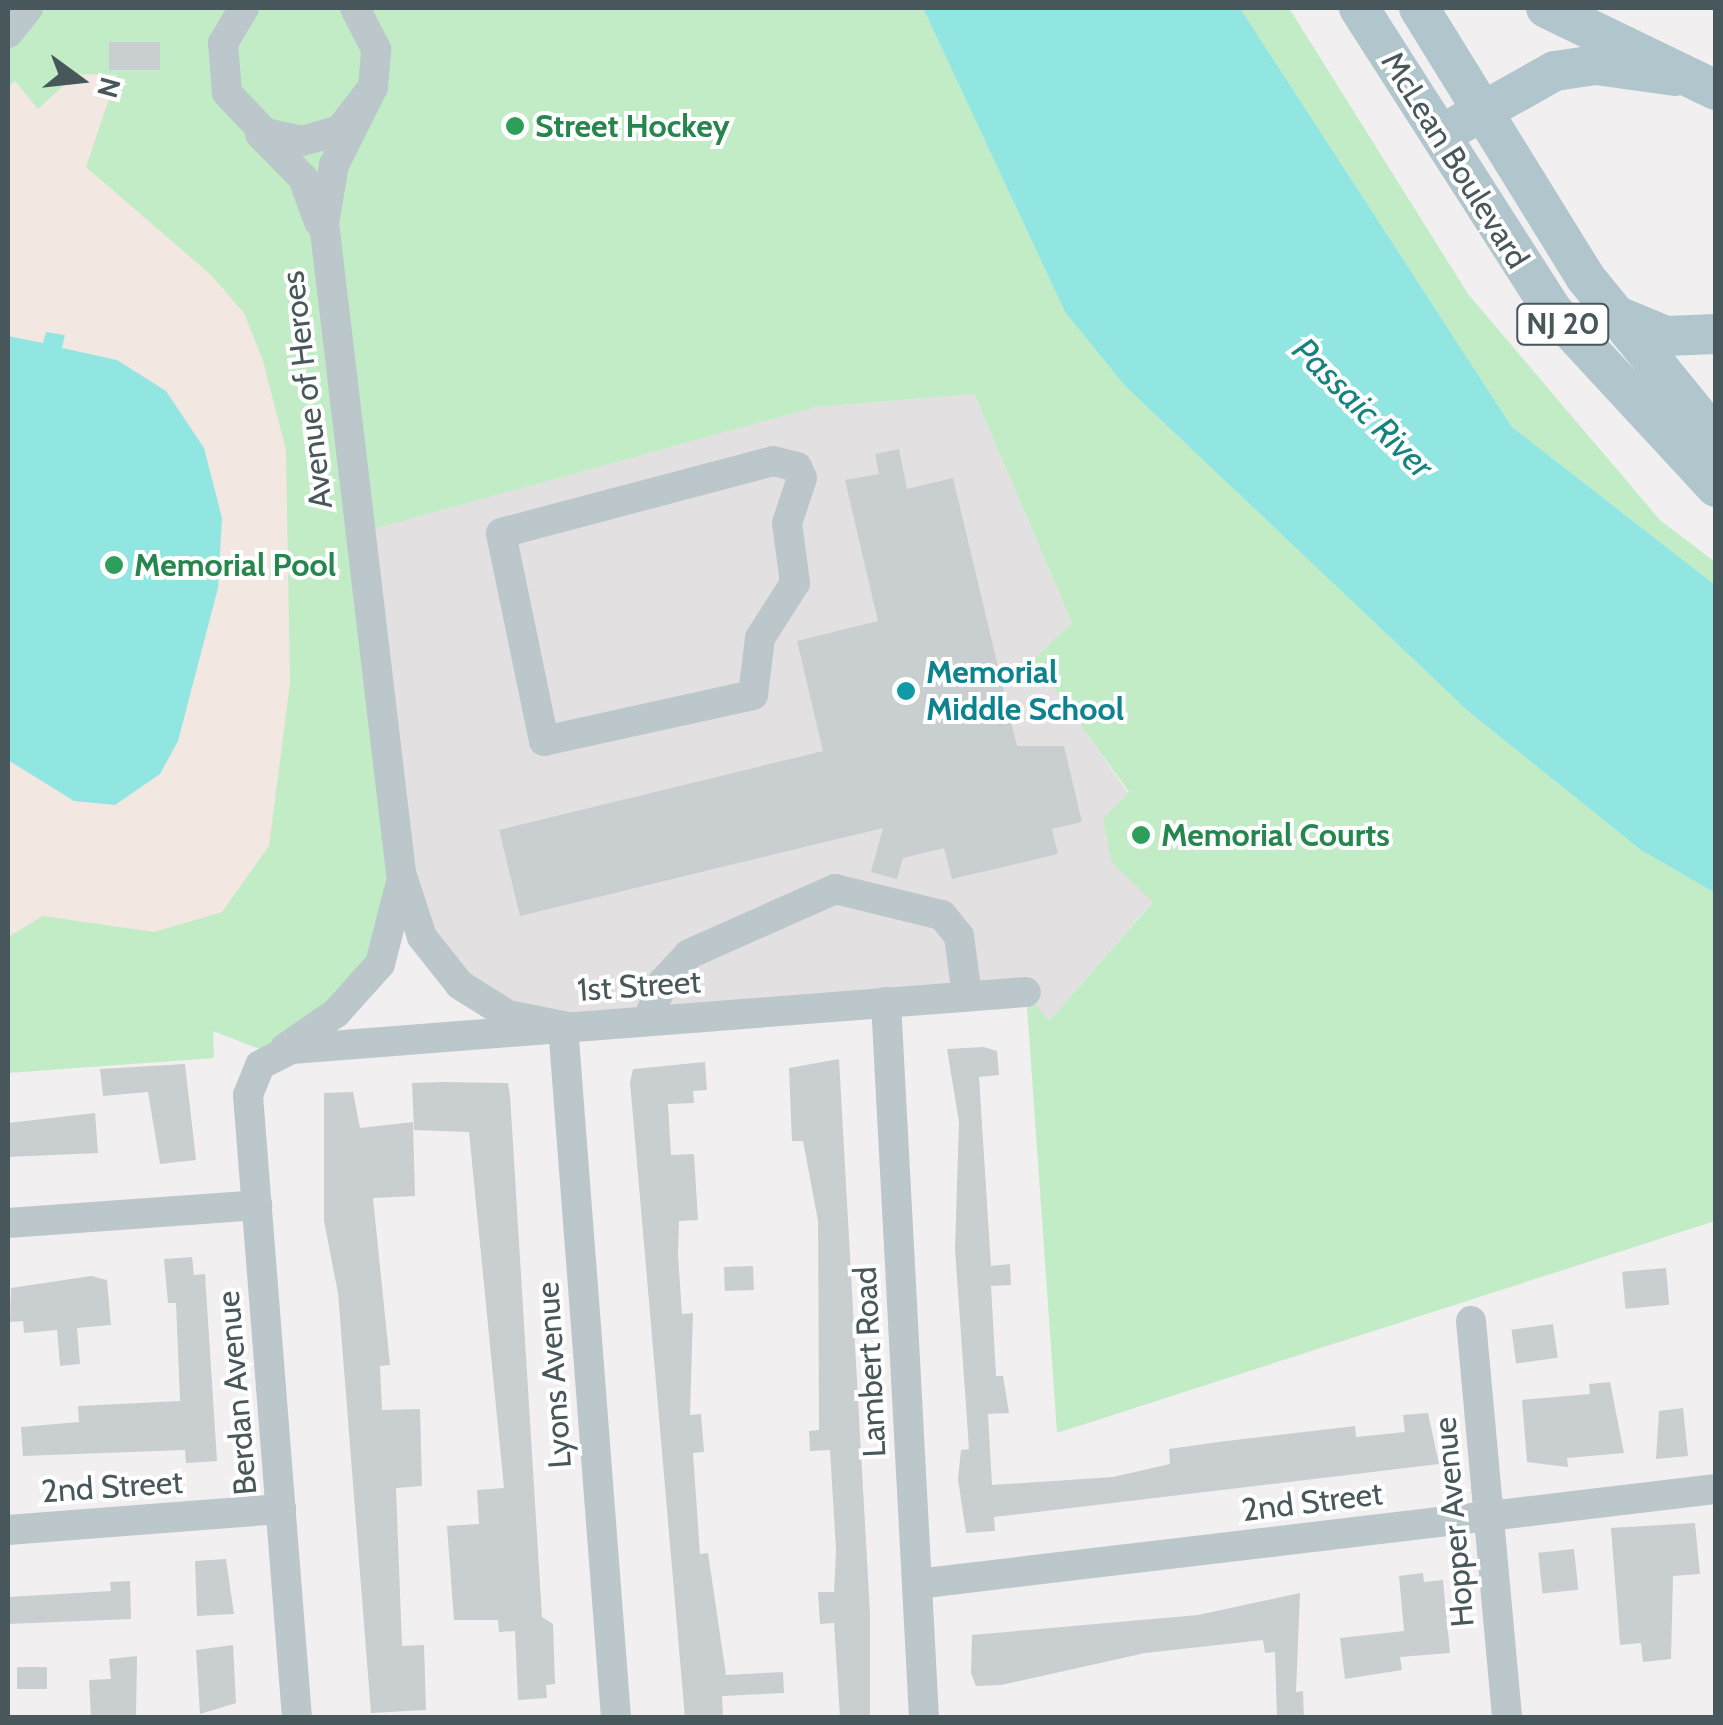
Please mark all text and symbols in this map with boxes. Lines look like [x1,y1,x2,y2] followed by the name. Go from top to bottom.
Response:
[30,30,130,130] north arrow
[1373,45,1537,275] street label: McLean Boulevard
[90,74,128,102] text: N
[535,107,730,145] place label: Street Hockey
[504,115,526,137] marker: Street Hockey
[273,269,341,511] street label: Avenue of Heroes
[1516,299,1610,349] road number: NJ 20
[1284,329,1442,487] water label: Passaic River
[134,546,336,584] place label: Memorial Pool
[103,554,125,576] marker: Memorial Pool
[926,654,1124,729] place label: Memorial Middle School
[895,680,917,702] marker: Memorial Middle School
[1161,816,1390,854] place label: Memorial Courts
[1130,824,1152,846] marker: Memorial Courts
[576,963,702,1009] street label: 1st Street
[846,1266,894,1458] street label: Lambert Road
[528,1280,580,1470] street label: Lyons Avenue
[209,1289,265,1497] street label: Berdan Avenue
[1426,1415,1482,1629] street label: Hopper Avenue
[40,1463,184,1511] street label: 2nd Street
[1239,1474,1385,1530] street label: 2nd Street

